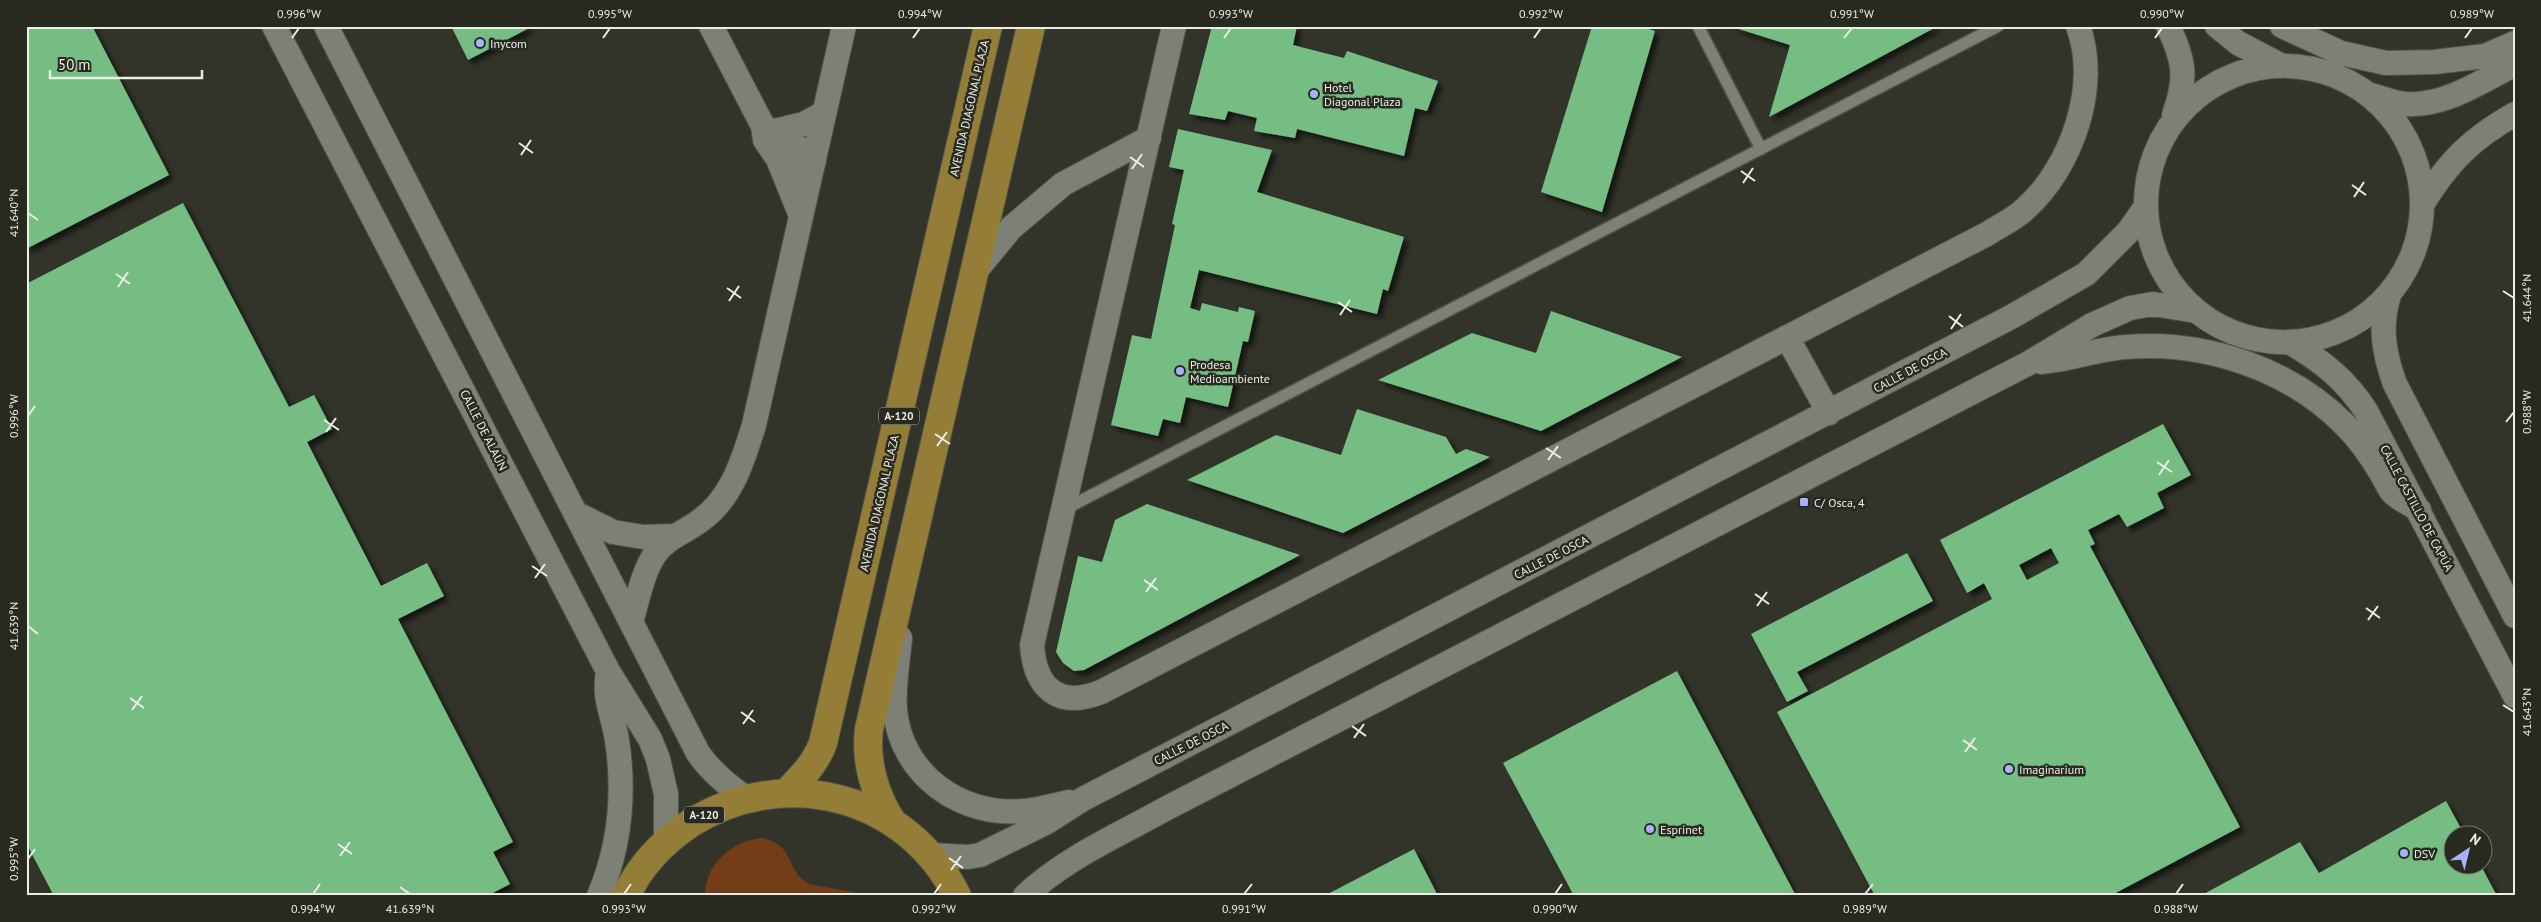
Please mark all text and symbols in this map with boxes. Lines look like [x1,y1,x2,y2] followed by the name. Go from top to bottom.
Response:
[277,6,321,21] text: 0.996°W
[588,6,632,21] text: 0.995°W
[898,6,942,21] text: 0.994°W
[1209,6,1253,21] text: 0.993°W
[1519,6,1563,21] text: 0.992°W
[1830,6,1874,21] text: 0.991°W
[2140,6,2184,21] text: 0.990°W
[2450,6,2494,21] text: 0.989°W
[490,36,527,51] place label: Inycom
[474,37,486,49] marker: Inycom
[946,38,992,178] street label: AVENIDA DIAGONAL PLAZA
[50,48,202,80] scale bar
[58,55,91,74] text: 50 m
[1324,80,1401,109] place label: Hotel Diagonal Plaza
[1308,88,1320,100] marker: Hotel Diagonal Plaza
[6,189,21,237] text: 41.640°N
[2519,274,2534,322] text: 41.644°N
[1871,344,1949,396] street label: CALLE DE OSCA
[1190,357,1270,386] place label: Prodesa Medioambiente
[1174,365,1186,377] marker: Prodesa Medioambiente
[457,387,511,473] street label: CALLE DE ALAÚN
[2519,390,2534,434] text: 0.988°W
[6,394,21,438] text: 0.996°W
[879,408,919,424] road number: A-120
[856,433,902,573] street label: AVENIDA DIAGONAL PLAZA
[2377,442,2457,574] street label: CALLE CASTILLO DE CAPÚA
[1814,495,1865,510] place label: C/ Osca, 4
[1798,496,1810,508] marker: C/ Osca, 4
[1511,532,1591,582] street label: CALLE DE OSCA
[6,602,21,650] text: 41.639°N
[2519,688,2534,736] text: 41.643°N
[1151,718,1231,768] street label: CALLE DE OSCA
[2019,762,2084,777] place label: Imaginarium
[2003,763,2015,775] marker: Imaginarium
[684,806,724,824] road number: A-120
[1660,822,1702,837] place label: Esprinet
[1644,823,1656,835] marker: Esprinet
[2444,824,2494,874] north arrow
[2467,829,2484,849] text: N
[6,837,21,881] text: 0.995°W
[2414,846,2435,861] place label: DSV
[2398,847,2410,859] marker: DSV
[291,901,335,916] text: 0.994°W
[386,901,434,916] text: 41.639°N
[602,901,646,916] text: 0.993°W
[912,901,956,916] text: 0.992°W
[1222,901,1266,916] text: 0.991°W
[1533,901,1577,916] text: 0.990°W
[1843,901,1887,916] text: 0.989°W
[2154,901,2198,916] text: 0.988°W

